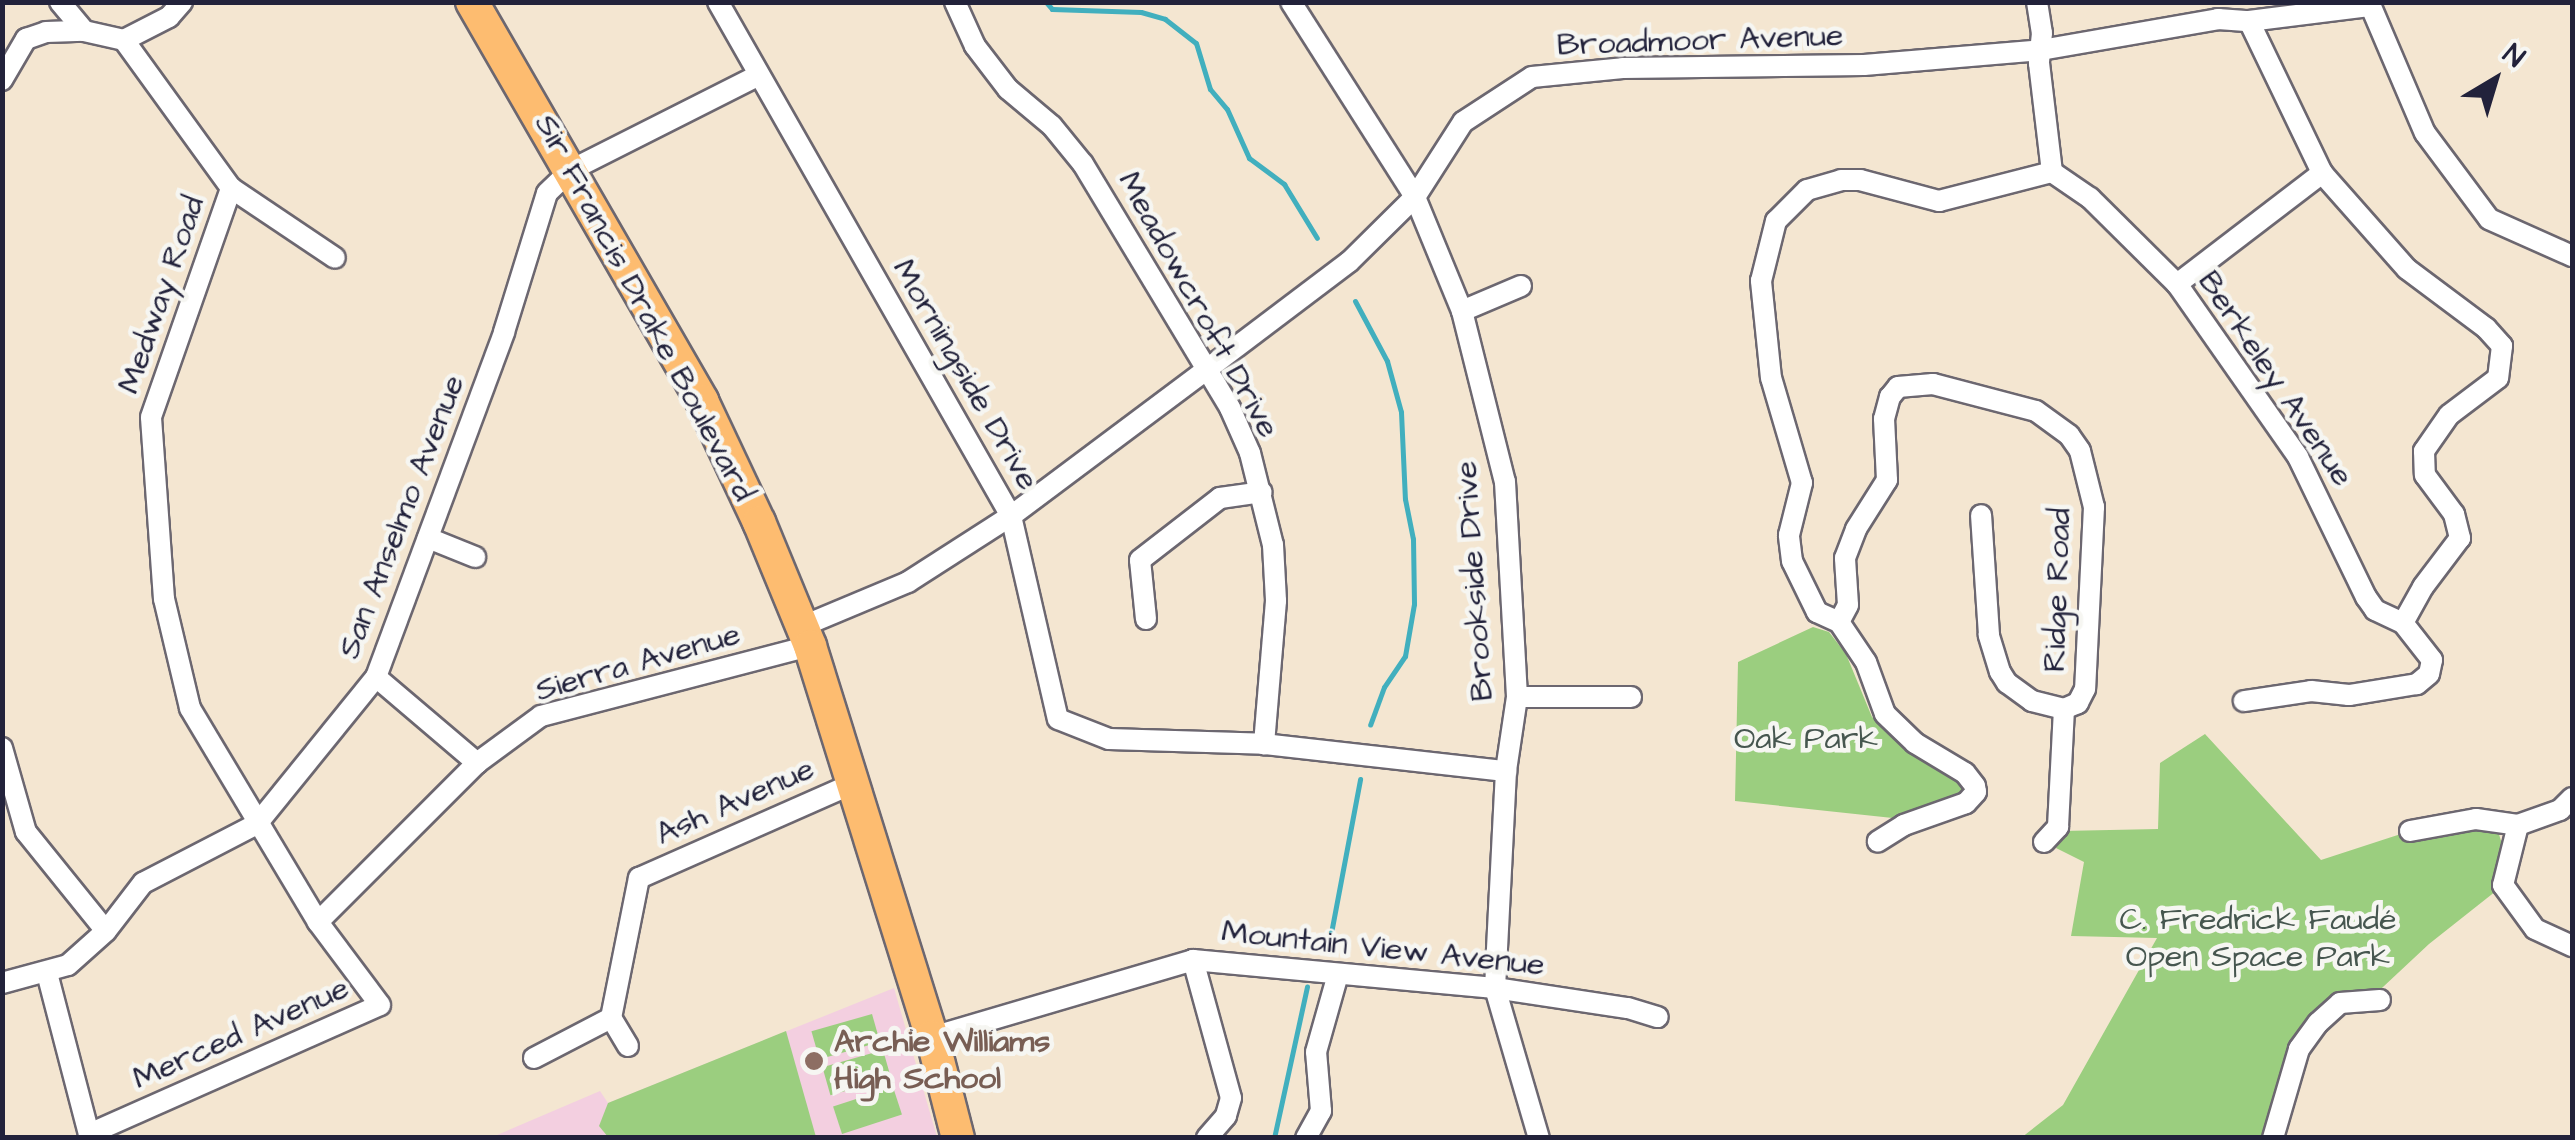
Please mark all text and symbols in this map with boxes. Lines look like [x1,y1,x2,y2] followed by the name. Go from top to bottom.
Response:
[1556,17,1844,65] street label: Broadmoor Avenue
[2445,30,2545,130] north arrow
[2495,35,2533,77] text: N
[525,108,763,508] street label: Sir Francis Drake Boulevard
[1109,165,1287,445] street label: Meadowcroft Drive
[110,191,214,399] street label: Medway Road
[883,253,1047,497] street label: Morningside Drive
[2189,264,2361,494] street label: Berkeley Avenue
[330,370,474,664] street label: San Anselmo Avenue
[1447,460,1503,702] street label: Brookside Drive
[2036,507,2080,673] street label: Ridge Road
[531,615,745,711] street label: Sierra Avenue
[1734,720,1878,758] park label: Oak Park
[650,750,820,854] street label: Ash Avenue
[2119,902,2397,977] park label: C. Fredrick Faudé Open Space Park
[1220,913,1546,985] street label: Mountain View Avenue
[127,969,355,1099] street label: Merced Avenue
[834,1024,1050,1099] place label: Archie Williams High School
[803,1050,825,1072] marker: Archie Williams High School

